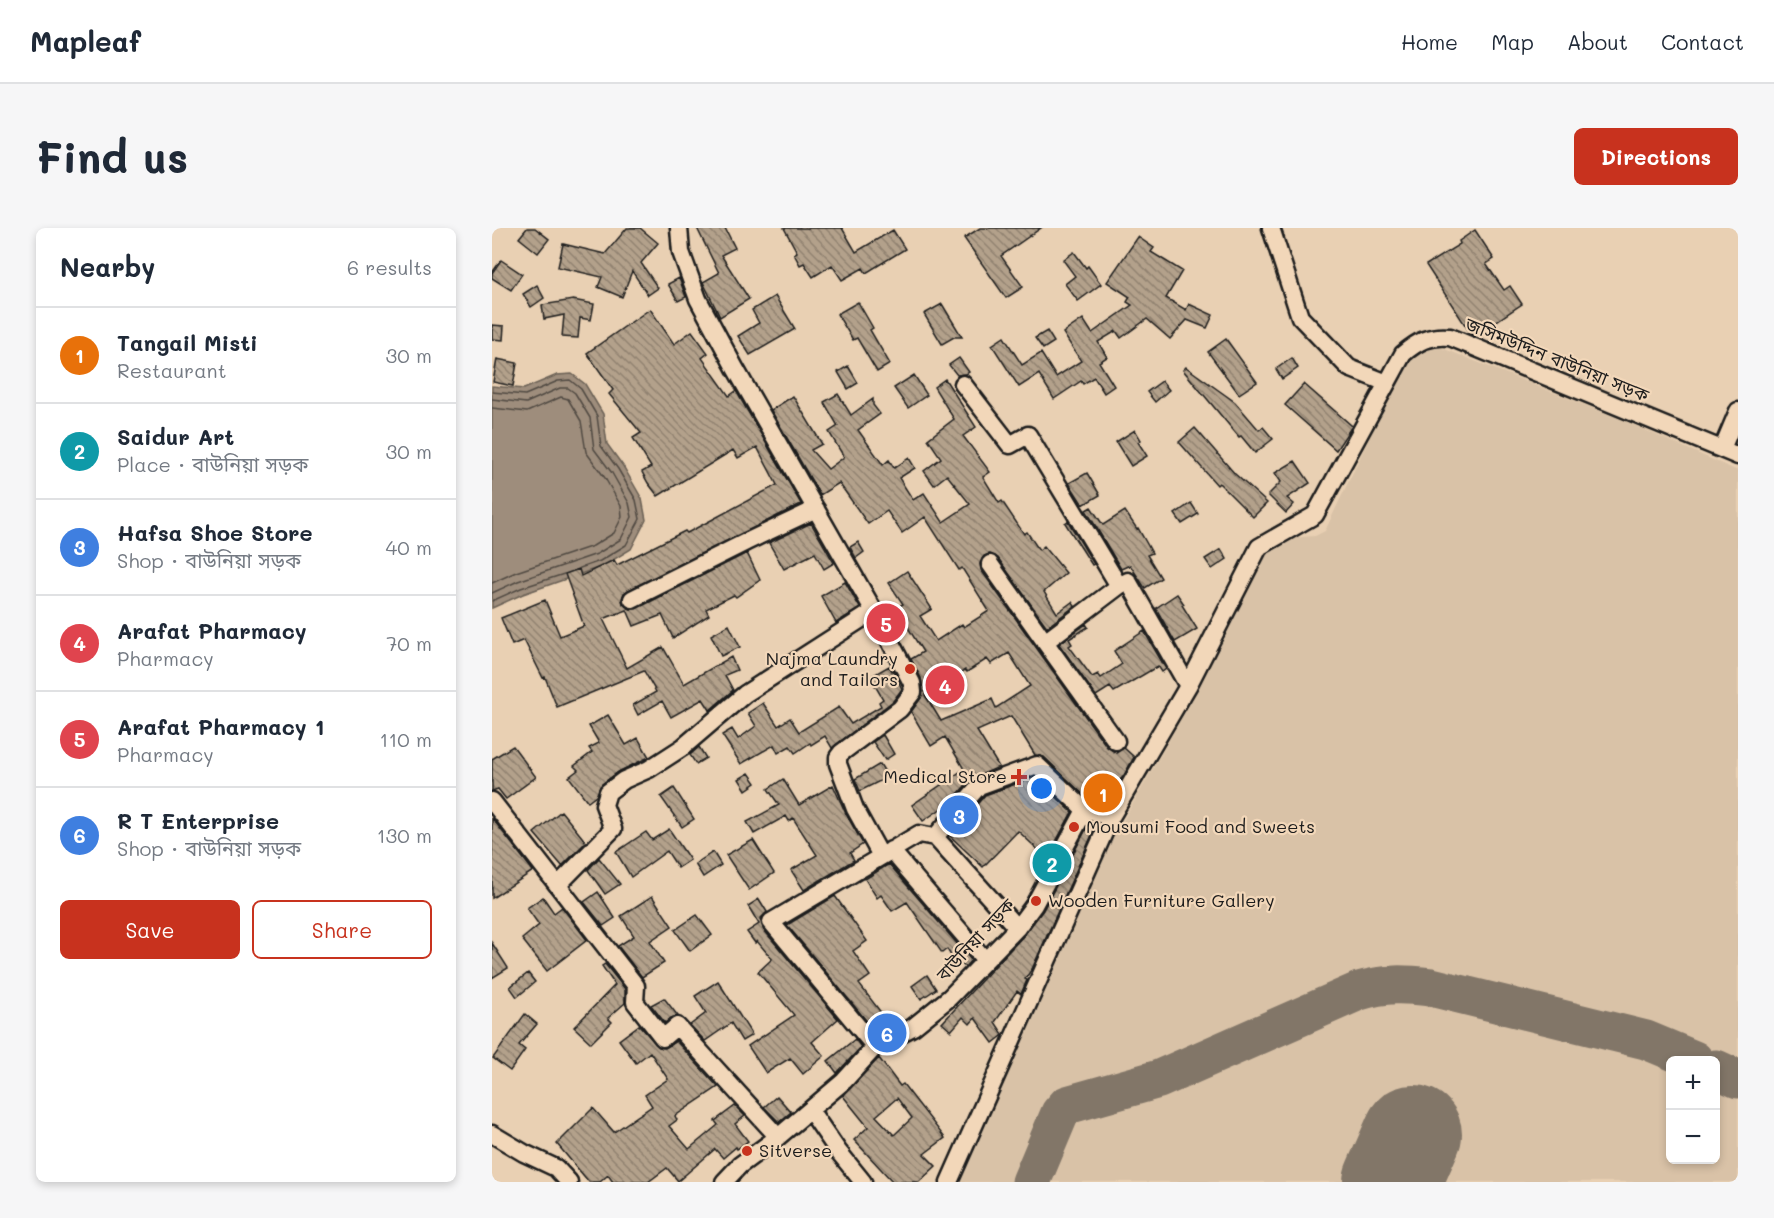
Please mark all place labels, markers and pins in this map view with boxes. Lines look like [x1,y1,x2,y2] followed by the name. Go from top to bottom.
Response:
[866,600,906,646] pin: 5
[766,646,898,691] place label: Najma Laundry and Tailors
[903,662,917,676] marker: Najma Laundry and Tailors
[926,662,964,708] pin: 4
[884,764,1007,788] place label: Medical Store
[1012,770,1026,784] marker: Medical Store
[1084,770,1122,816] pin: 1
[940,792,978,838] pin: 3
[1086,814,1315,838] place label: Mousumi Food and Sweets
[1067,820,1081,834] marker: Mousumi Food and Sweets
[1032,840,1072,886] pin: 2
[1048,888,1275,912] place label: Wooden Furniture Gallery
[1029,894,1043,908] marker: Wooden Furniture Gallery
[868,1010,906,1056] pin: 6
[759,1138,832,1162] place label: Sitverse
[740,1144,754,1158] marker: Sitverse

